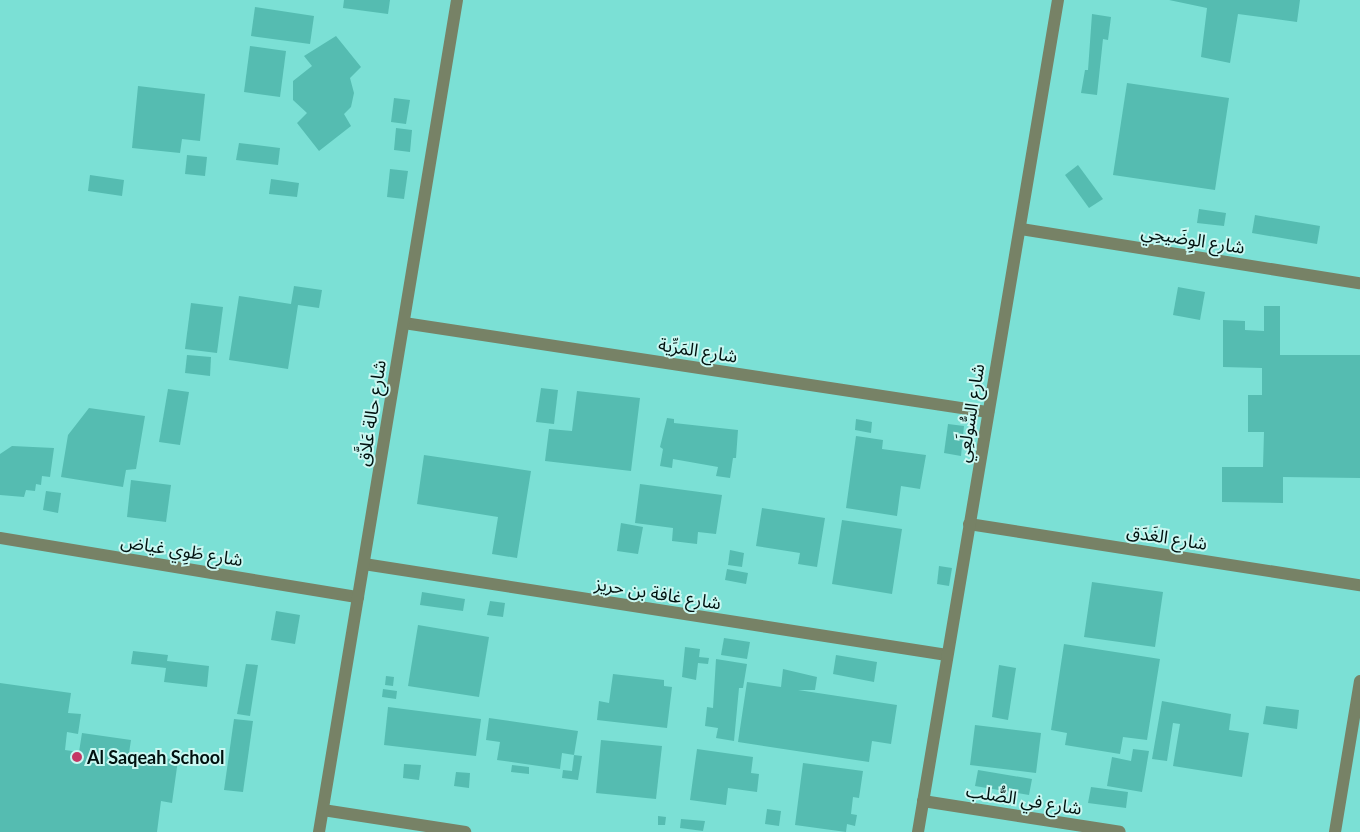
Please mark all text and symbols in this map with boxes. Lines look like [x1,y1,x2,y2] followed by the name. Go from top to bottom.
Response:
[1140,220,1246,258] street label: شارع الوِضَيحِي
[657,333,739,367] street label: شارع المَرِّية
[352,358,390,468] street label: شارع حالة عَلاَّق
[952,362,988,464] street label: شارع السُّولَعِي
[1125,520,1209,554] street label: شارع الغَدَق
[119,530,245,570] street label: شارع طَوِي غياض
[593,572,723,614] street label: شارع غافة بن حريز
[87,746,225,768] place label: Al Saqeah School
[71,751,83,763] marker: Al Saqeah School
[965,779,1083,819] street label: شارع في الصُّلب

